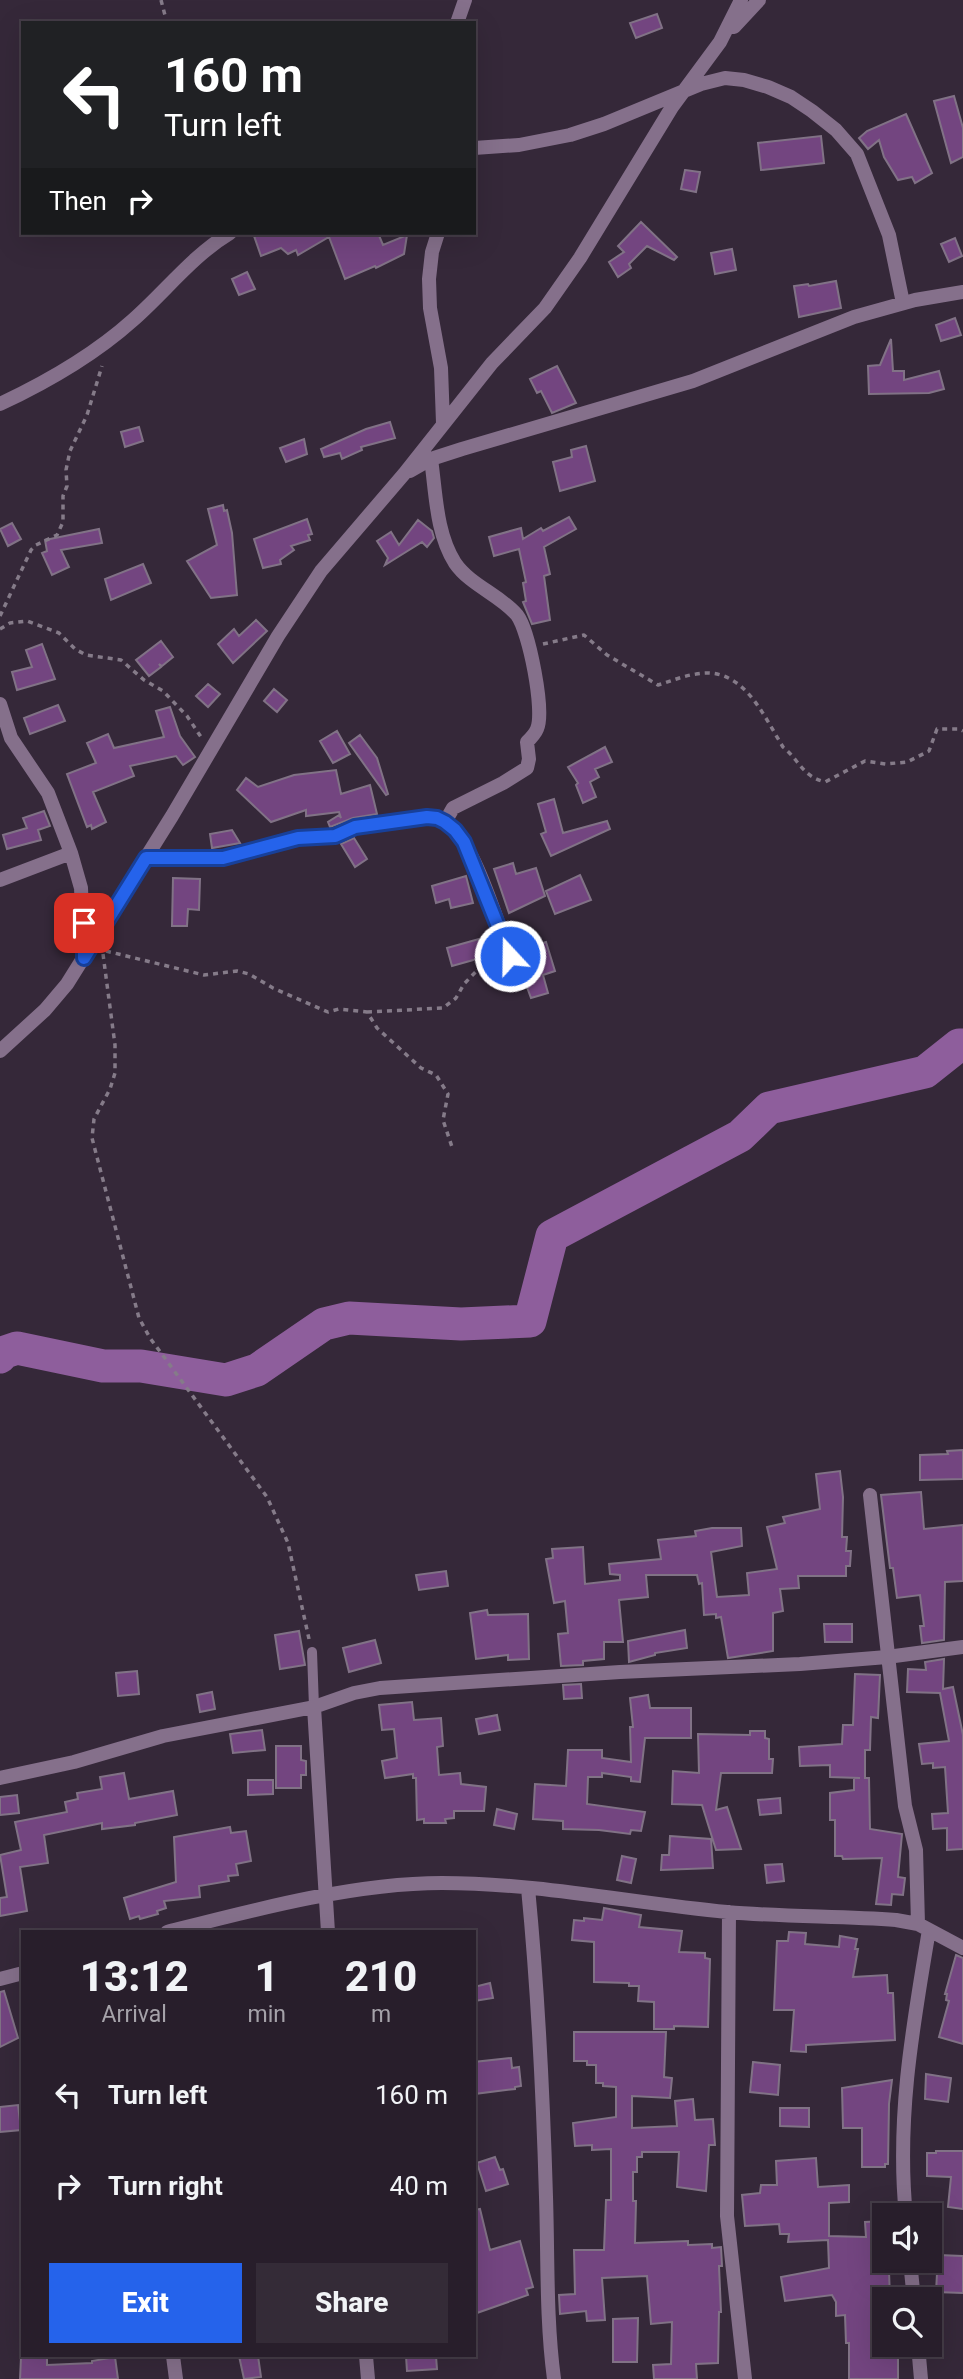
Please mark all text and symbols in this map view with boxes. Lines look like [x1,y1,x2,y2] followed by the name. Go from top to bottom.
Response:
[164,47,303,104] text: 160 m
[49,49,140,140] icon: left
[164,106,282,144] text: Turn left
[121,182,159,220] icon: right
[49,186,107,216] text: Then
[54,893,114,953] pin
[65,904,103,942] icon: arrive
[473,919,547,993] position arrow
[80,1952,189,2001] text: 13:12
[255,1952,279,2001] text: 1
[345,1952,417,2001] text: 210
[102,2001,167,2028] text: Arrival
[247,2001,286,2028] text: min
[371,2001,391,2028] text: m
[49,2076,87,2114] icon: left
[108,2080,207,2110] text: Turn left
[375,2080,448,2110] text: 160 m
[49,2167,87,2205] icon: right
[108,2171,223,2201] text: Turn right
[390,2171,448,2201] text: 40 m
[872,2203,942,2357] map controls
[872,2203,942,2273] button: sound
[49,2263,242,2343] button: Exit
[256,2263,448,2343] button: Share
[872,2287,942,2357] button: search

